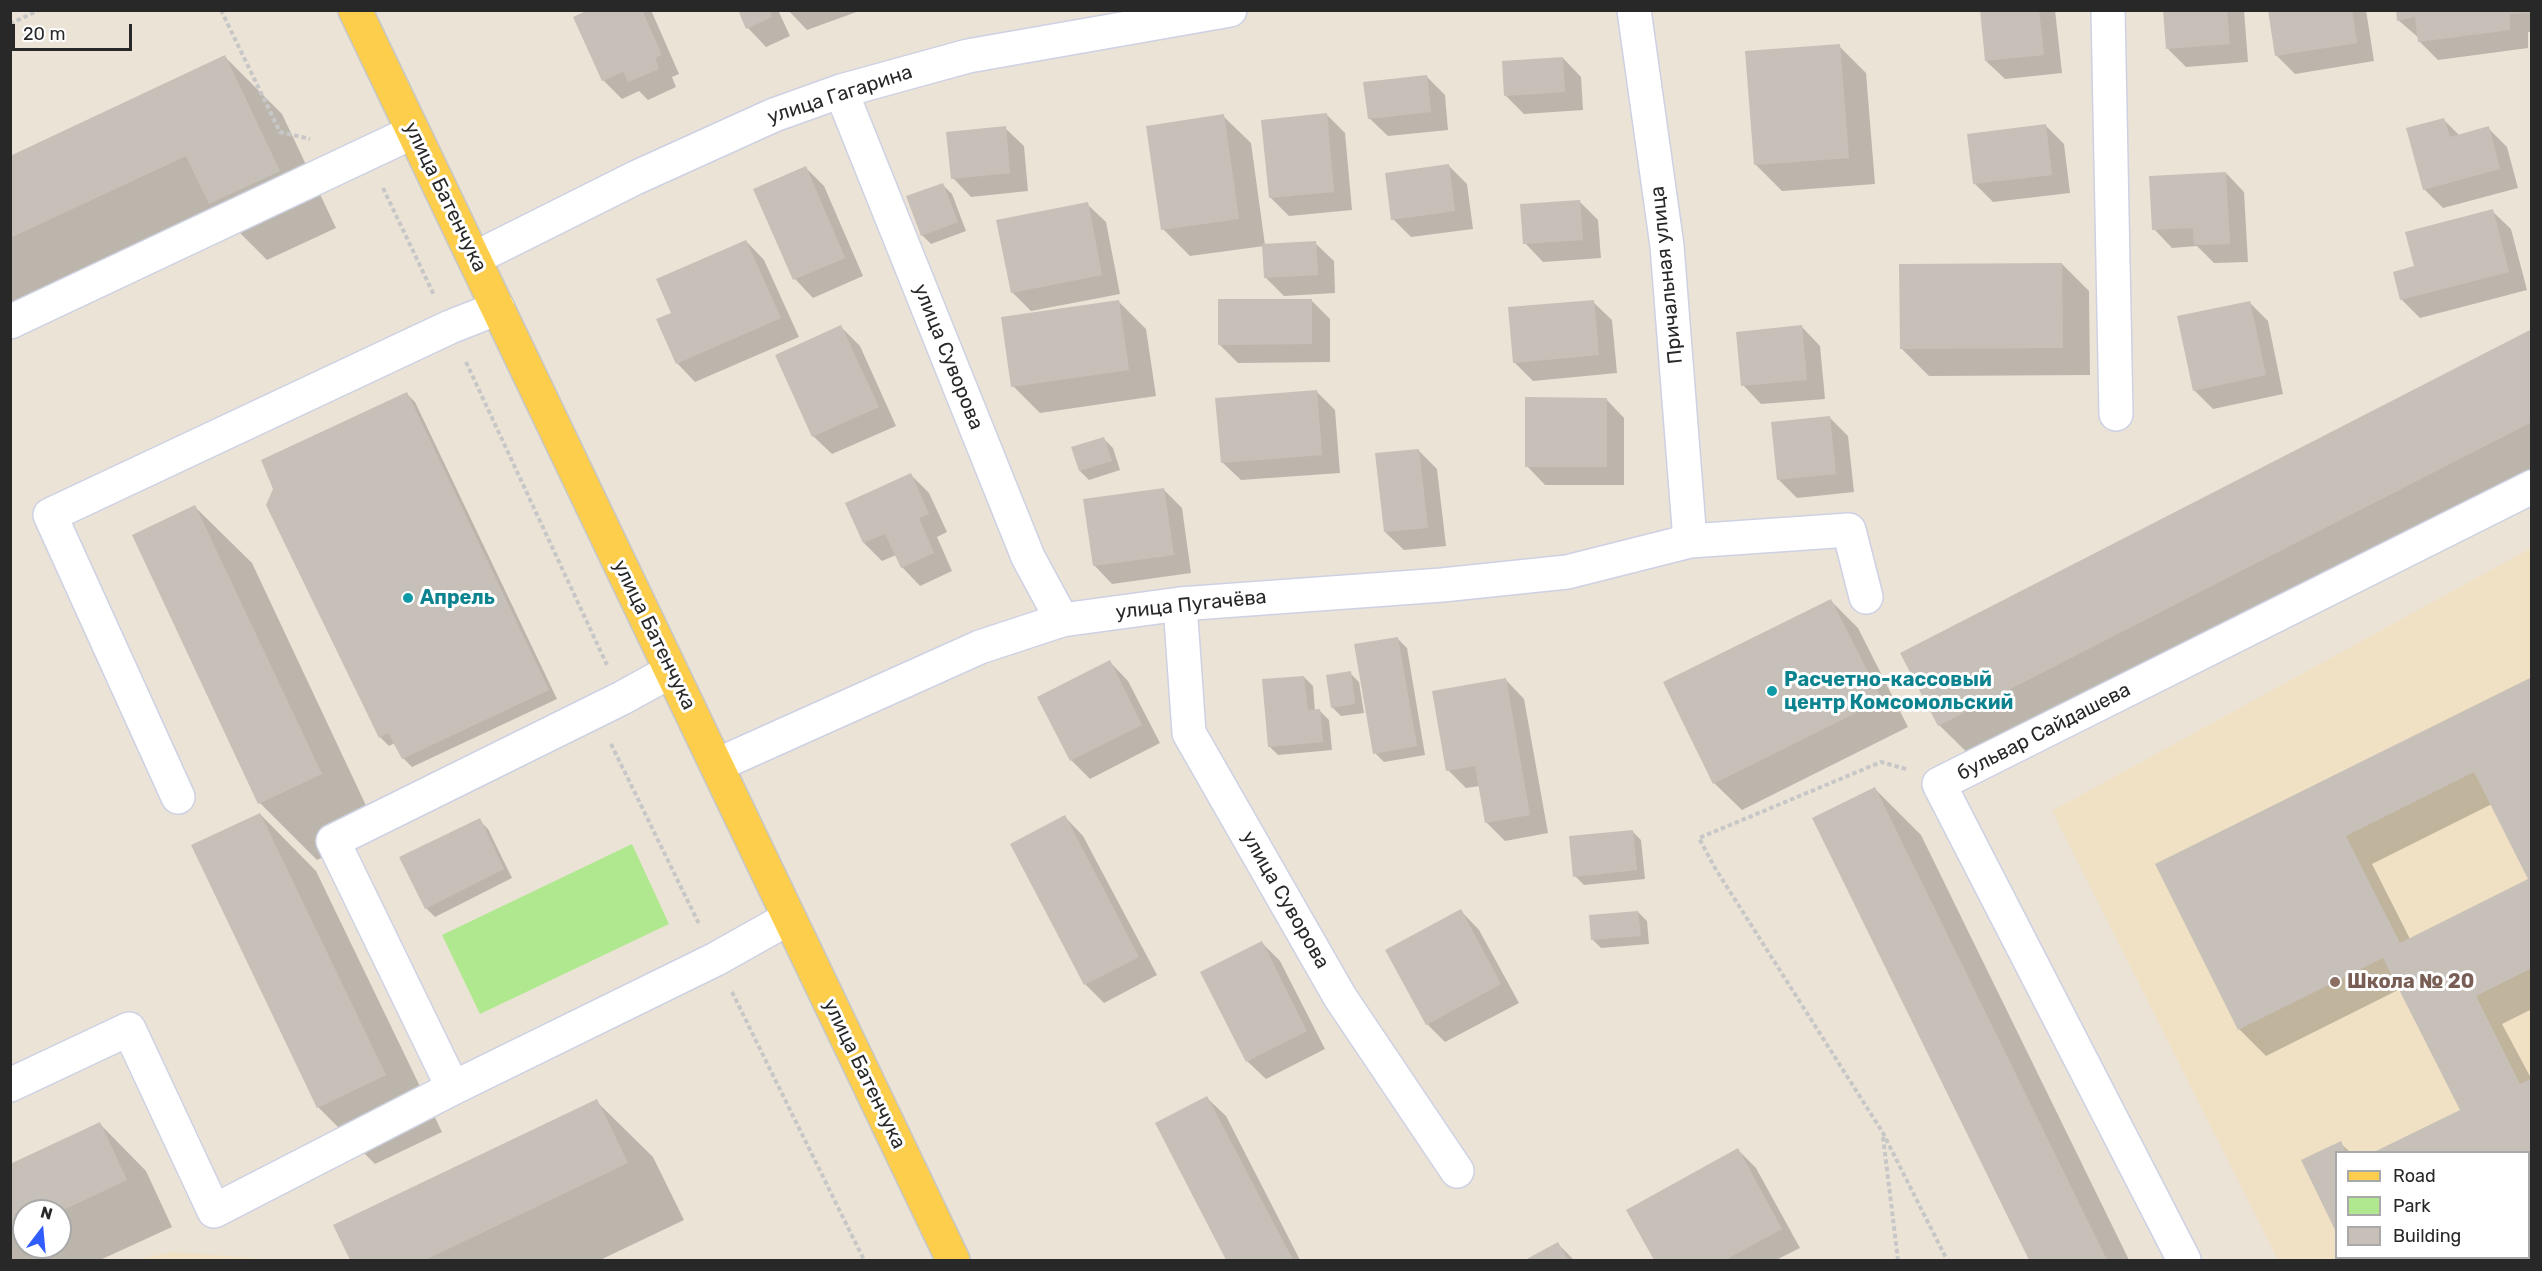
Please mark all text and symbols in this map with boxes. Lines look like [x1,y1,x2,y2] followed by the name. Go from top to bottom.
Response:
[15,12,135,50] scale bar
[23,23,65,45] text: 20 m
[765,60,915,130] street label: улица Гагарина
[398,118,492,276] street label: улица Батенчука
[1646,185,1688,365] street label: Причальная улица
[908,281,988,433] street label: улица Суворова
[607,556,701,714] street label: улица Батенчука
[1114,585,1268,625] street label: улица Пугачёва
[420,586,495,610] place label: Апрель
[401,591,415,605] marker: Апрель
[1784,668,2013,715] place label: Расчетно-кассовый центр Комсомольский
[1953,678,2135,786] street label: бульвар Сайдашева
[1765,684,1779,698] marker: Расчетно-кассовый центр Комсомольский
[1236,827,1334,973] street label: улица Суворова
[2347,970,2474,994] place label: Школа № 20
[2328,975,2342,989] marker: Школа № 20
[817,995,911,1153] street label: улица Батенчука
[2335,1151,2530,1259] legend
[2393,1165,2436,1187] text: Road
[2393,1195,2430,1217] text: Park
[12,1199,72,1259] north arrow
[38,1202,55,1224] text: N
[2393,1225,2461,1247] text: Building

